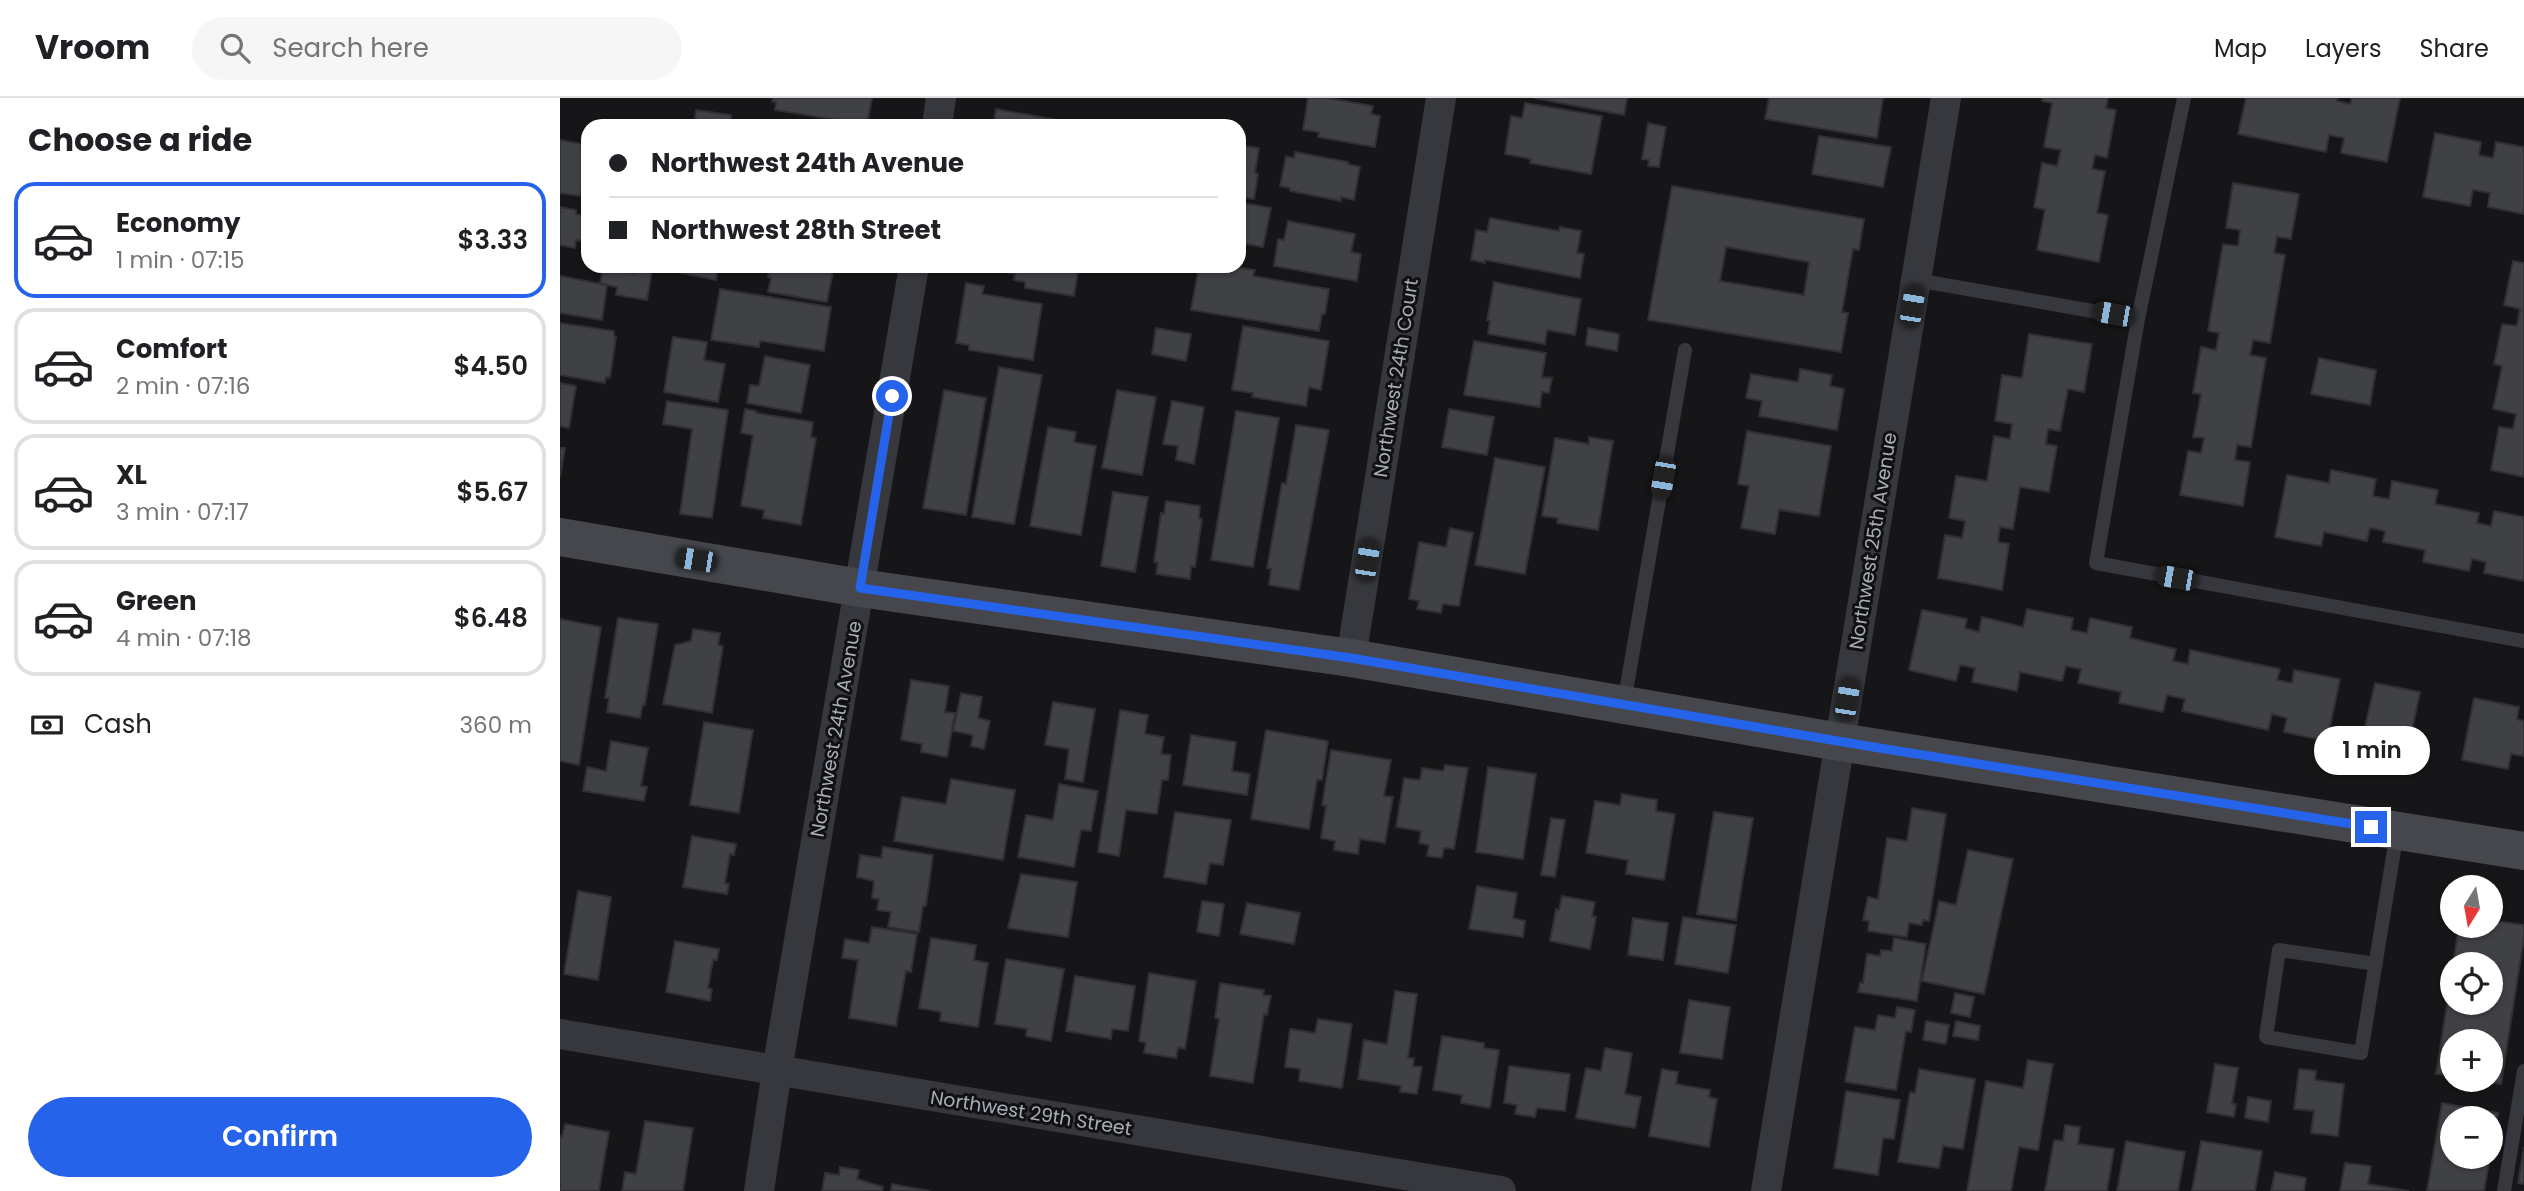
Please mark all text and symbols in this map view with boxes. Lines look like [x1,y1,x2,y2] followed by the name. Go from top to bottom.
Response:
[192,17,682,80] search box
[35,24,150,71] text: Vroom
[216,29,254,67] icon: search
[272,30,429,66] text: Search here
[2214,32,2267,65] text: Map
[2305,32,2381,65] text: Layers
[2419,32,2489,65] text: Share
[28,117,252,162] text: Choose a ride
[651,145,964,181] text: Northwest 24th Avenue
[116,205,240,241] text: Economy
[32,209,95,272] icon: car
[651,212,941,248] text: Northwest 28th Street
[458,222,528,258] text: $3.33
[116,244,244,276] text: 1 min · 07:15
[1367,277,1425,479] street label: Northwest 24th Court
[1899,284,1926,328] car
[2091,300,2136,328] car
[116,331,228,367] text: Comfort
[32,335,95,398] icon: car
[454,348,528,384] text: $4.50
[116,370,250,402] text: 2 min · 07:16
[876,380,908,412] route start
[1843,431,1903,651] street label: Northwest 25th Avenue
[1650,455,1677,501] car
[116,457,147,493] text: XL
[32,461,95,524] icon: car
[457,474,528,510] text: $5.67
[116,496,249,528] text: 3 min · 07:17
[1354,538,1381,582] car
[674,546,719,574] car
[2154,564,2199,592] car
[116,583,197,619] text: Green
[32,587,95,650] icon: car
[454,600,528,636] text: $6.48
[804,619,868,839] street label: Northwest 24th Avenue
[116,622,252,654] text: 4 min · 07:18
[1834,677,1861,721] car
[28,706,66,744] icon: cash
[84,706,152,742] text: Cash
[460,709,532,741] text: 360 m
[2313,726,2429,774] callout: 1 min
[2342,734,2402,766] text: 1 min
[2355,811,2387,843] route end
[2440,875,2502,938] north arrow
[2440,875,2503,1169] map controls
[2440,952,2503,1015] button: locate
[2440,1029,2503,1092] button: +
[928,1084,1134,1142] street label: Northwest 29th Street
[28,1097,532,1177] button: Confirm
[2440,1106,2503,1169] button: −

